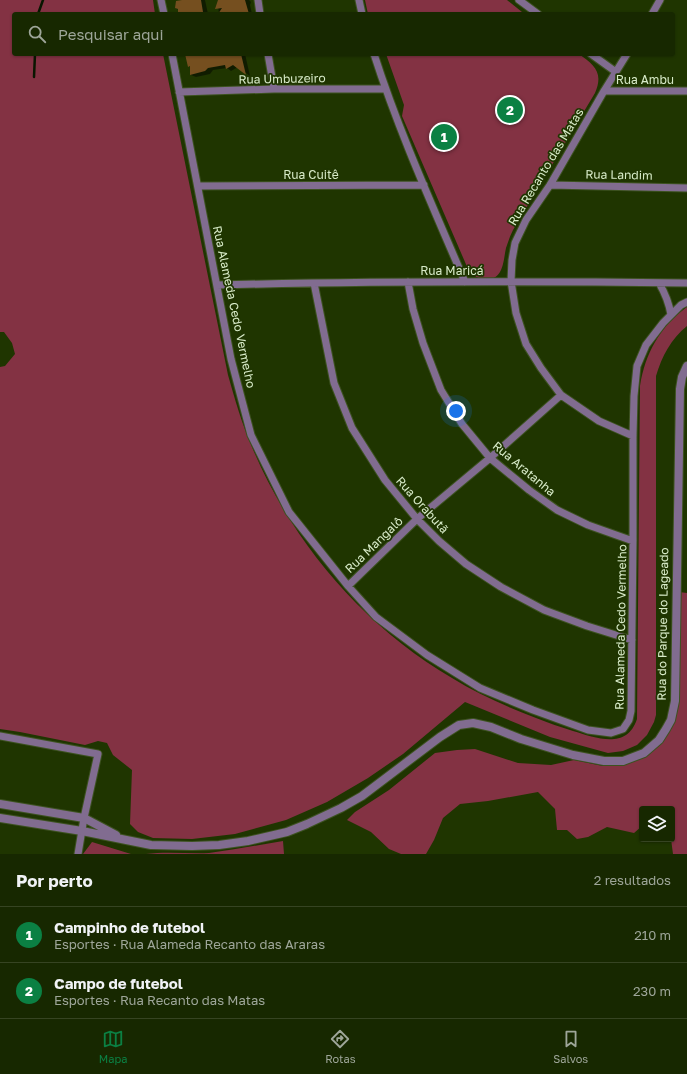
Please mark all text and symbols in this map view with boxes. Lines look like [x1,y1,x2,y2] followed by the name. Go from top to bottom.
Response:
[12,12,675,56] search box
[26,23,48,45] icon: search
[58,25,163,43] text: Pesquisar aqui
[238,70,326,87] street label: Rua Umbuzeiro
[616,72,674,87] street label: Rua Ambu
[497,95,523,125] pin: 2
[505,105,587,228] street label: Rua Recanto das Matas
[431,122,457,152] pin: 1
[585,166,653,183] street label: Rua Landim
[283,167,339,182] street label: Rua Cuitê
[210,224,259,390] street label: Rua Alameda Cedo Vermelho
[420,263,484,278] street label: Rua Maricá
[446,401,466,421] your location
[490,438,559,499] street label: Rua Aratanha
[393,473,452,536] street label: Rua Orabutã
[342,513,406,576] street label: Rua Mangalô
[612,544,629,710] street label: Rua Alameda Cedo Vermelho
[654,547,671,701] street label: Rua do Parque do Lageado
[639,806,675,842] map controls
[639,806,675,842] button: layers
[16,870,93,891] text: Por perto
[594,872,671,888] text: 2 resultados
[54,918,205,936] text: Campinho de futebol
[26,927,32,943] text: 1
[634,927,671,943] text: 210 m
[54,936,325,952] text: Esportes · Rua Alameda Recanto das Araras
[54,974,183,992] text: Campo de futebol
[25,983,33,999] text: 2
[633,983,671,999] text: 230 m
[54,992,265,1008] text: Esportes · Rua Recanto das Matas
[99,1028,127,1065] tab: Mapa
[325,1028,356,1065] tab: Rotas
[553,1028,588,1065] tab: Salvos

